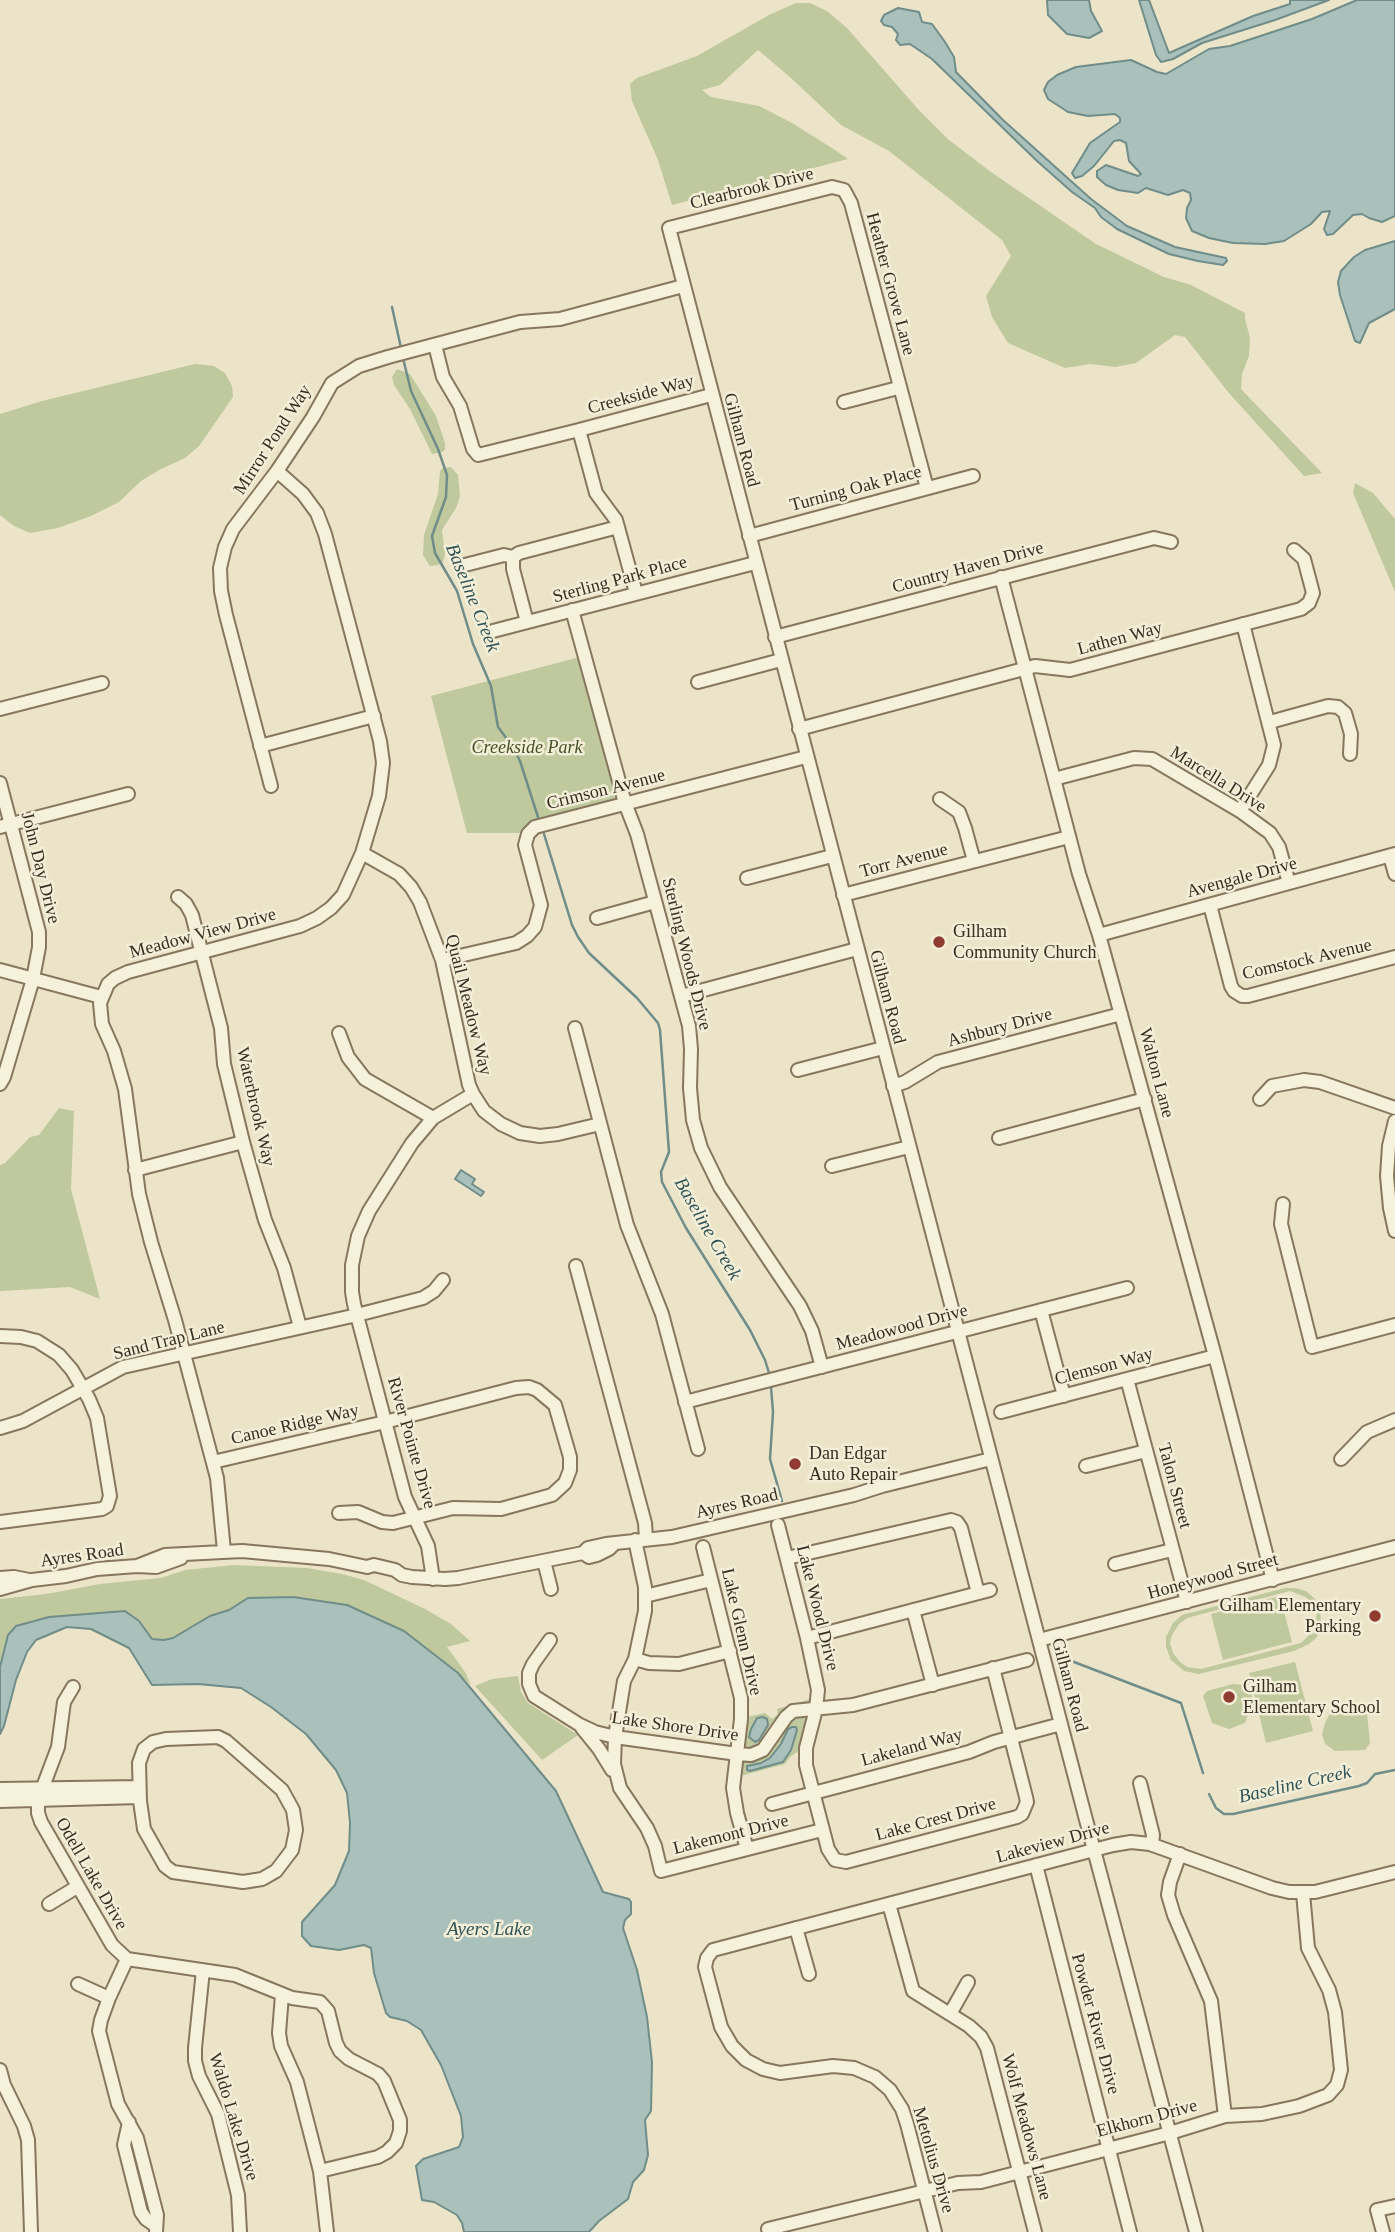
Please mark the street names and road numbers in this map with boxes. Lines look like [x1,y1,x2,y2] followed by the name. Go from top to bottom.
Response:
[688,163,816,215] street label: Clearbrook Drive
[861,210,919,358] street label: Heather Grove Lane
[586,370,696,420] street label: Creekside Way
[229,381,317,499] street label: Mirror Pond Way
[718,391,764,489] street label: Gilham Road
[788,461,924,517] street label: Turning Oak Place
[890,537,1046,599] street label: Country Haven Drive
[551,552,689,608] street label: Sterling Park Place
[1075,617,1165,661] street label: Lathen Way
[1166,742,1270,818] street label: Marcella Drive
[545,765,667,815] street label: Crimson Avenue
[16,810,64,926] street label: John Day Drive
[858,839,950,883] street label: Torr Avenue
[1185,853,1299,903] street label: Avengale Drive
[657,875,715,1033] street label: Sterling Woods Drive
[127,904,279,964] street label: Meadow View Drive
[440,932,496,1078] street label: Quail Meadow Way
[1240,935,1374,985] street label: Comstock Avenue
[864,948,910,1046] street label: Gilham Road
[945,1004,1055,1052] street label: Ashbury Drive
[1134,1026,1178,1120] street label: Walton Lane
[231,1045,279,1169] street label: Waterbrook Way
[834,1300,970,1356] street label: Meadowood Drive
[111,1317,227,1365] street label: Sand Trap Lane
[1052,1343,1156,1391] street label: Clemson Way
[382,1375,440,1511] street label: River Pointe Drive
[229,1400,361,1450] street label: Canoe Ridge Way
[1152,1441,1196,1531] street label: Talon Street
[694,1484,780,1524] street label: Ayres Road
[39,1539,125,1573] street label: Ayres Road
[791,1543,843,1673] street label: Lake Wood Drive
[1145,1549,1281,1605] street label: Honeywood Street
[716,1566,766,1698] street label: Lake Glenn Drive
[1046,1636,1092,1734] street label: Gilham Road
[610,1707,740,1747] street label: Lake Shore Drive
[859,1724,965,1772] street label: Lakeland Way
[873,1794,999,1846] street label: Lake Crest Drive
[671,1810,791,1860] street label: Lakemont Drive
[50,1814,132,1934] street label: Odell Lake Drive
[994,1817,1112,1869] street label: Lakeview Drive
[1066,1951,1124,2097] street label: Powder River Drive
[203,2050,263,2184] street label: Waldo Lake Drive
[996,2052,1056,2202] street label: Wolf Meadows Lane
[1094,2095,1200,2143] street label: Elkhorn Drive
[908,2104,958,2216] street label: Metolius Drive

